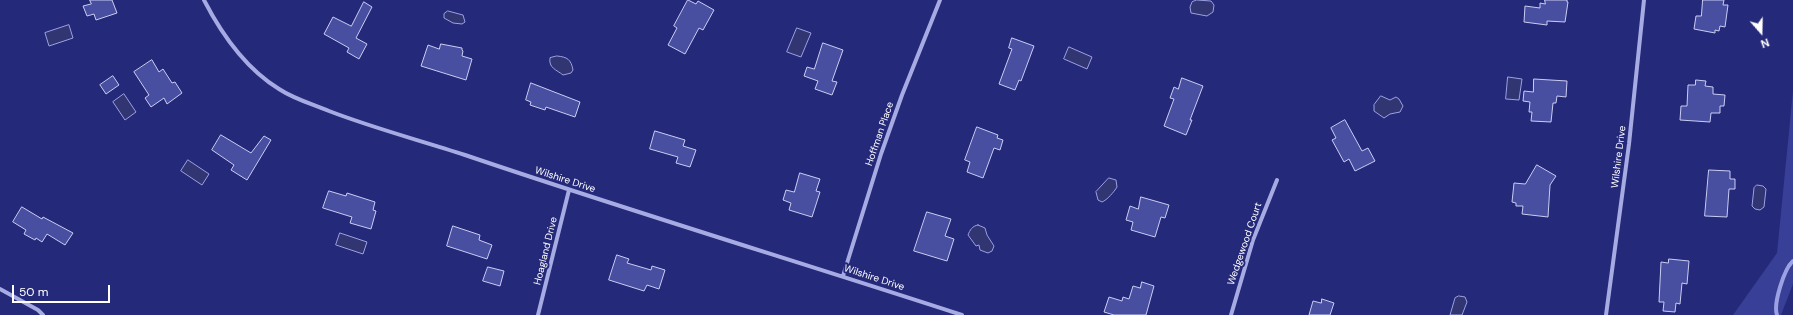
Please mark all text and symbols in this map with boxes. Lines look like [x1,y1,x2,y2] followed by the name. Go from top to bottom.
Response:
[1741,12,1781,52] north arrow
[1759,35,1771,51] text: N
[863,100,897,168] street label: Hoffman Place
[1609,125,1629,189] street label: Wilshire Drive
[533,165,597,195] street label: Wilshire Drive
[1225,201,1265,287] street label: Wedgewood Court
[532,216,560,286] street label: Hoagland Drive
[842,263,906,293] street label: Wilshire Drive
[14,277,112,303] scale bar
[19,284,48,300] text: 50 m

